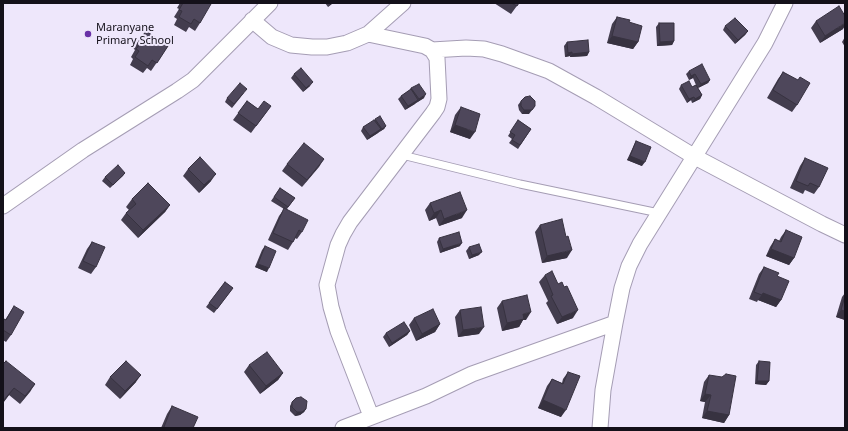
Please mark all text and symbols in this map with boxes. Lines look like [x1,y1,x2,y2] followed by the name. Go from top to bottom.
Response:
[96,21,174,47] place label: Maranyane Primary School
[83,29,93,39] marker: Maranyane Primary School

